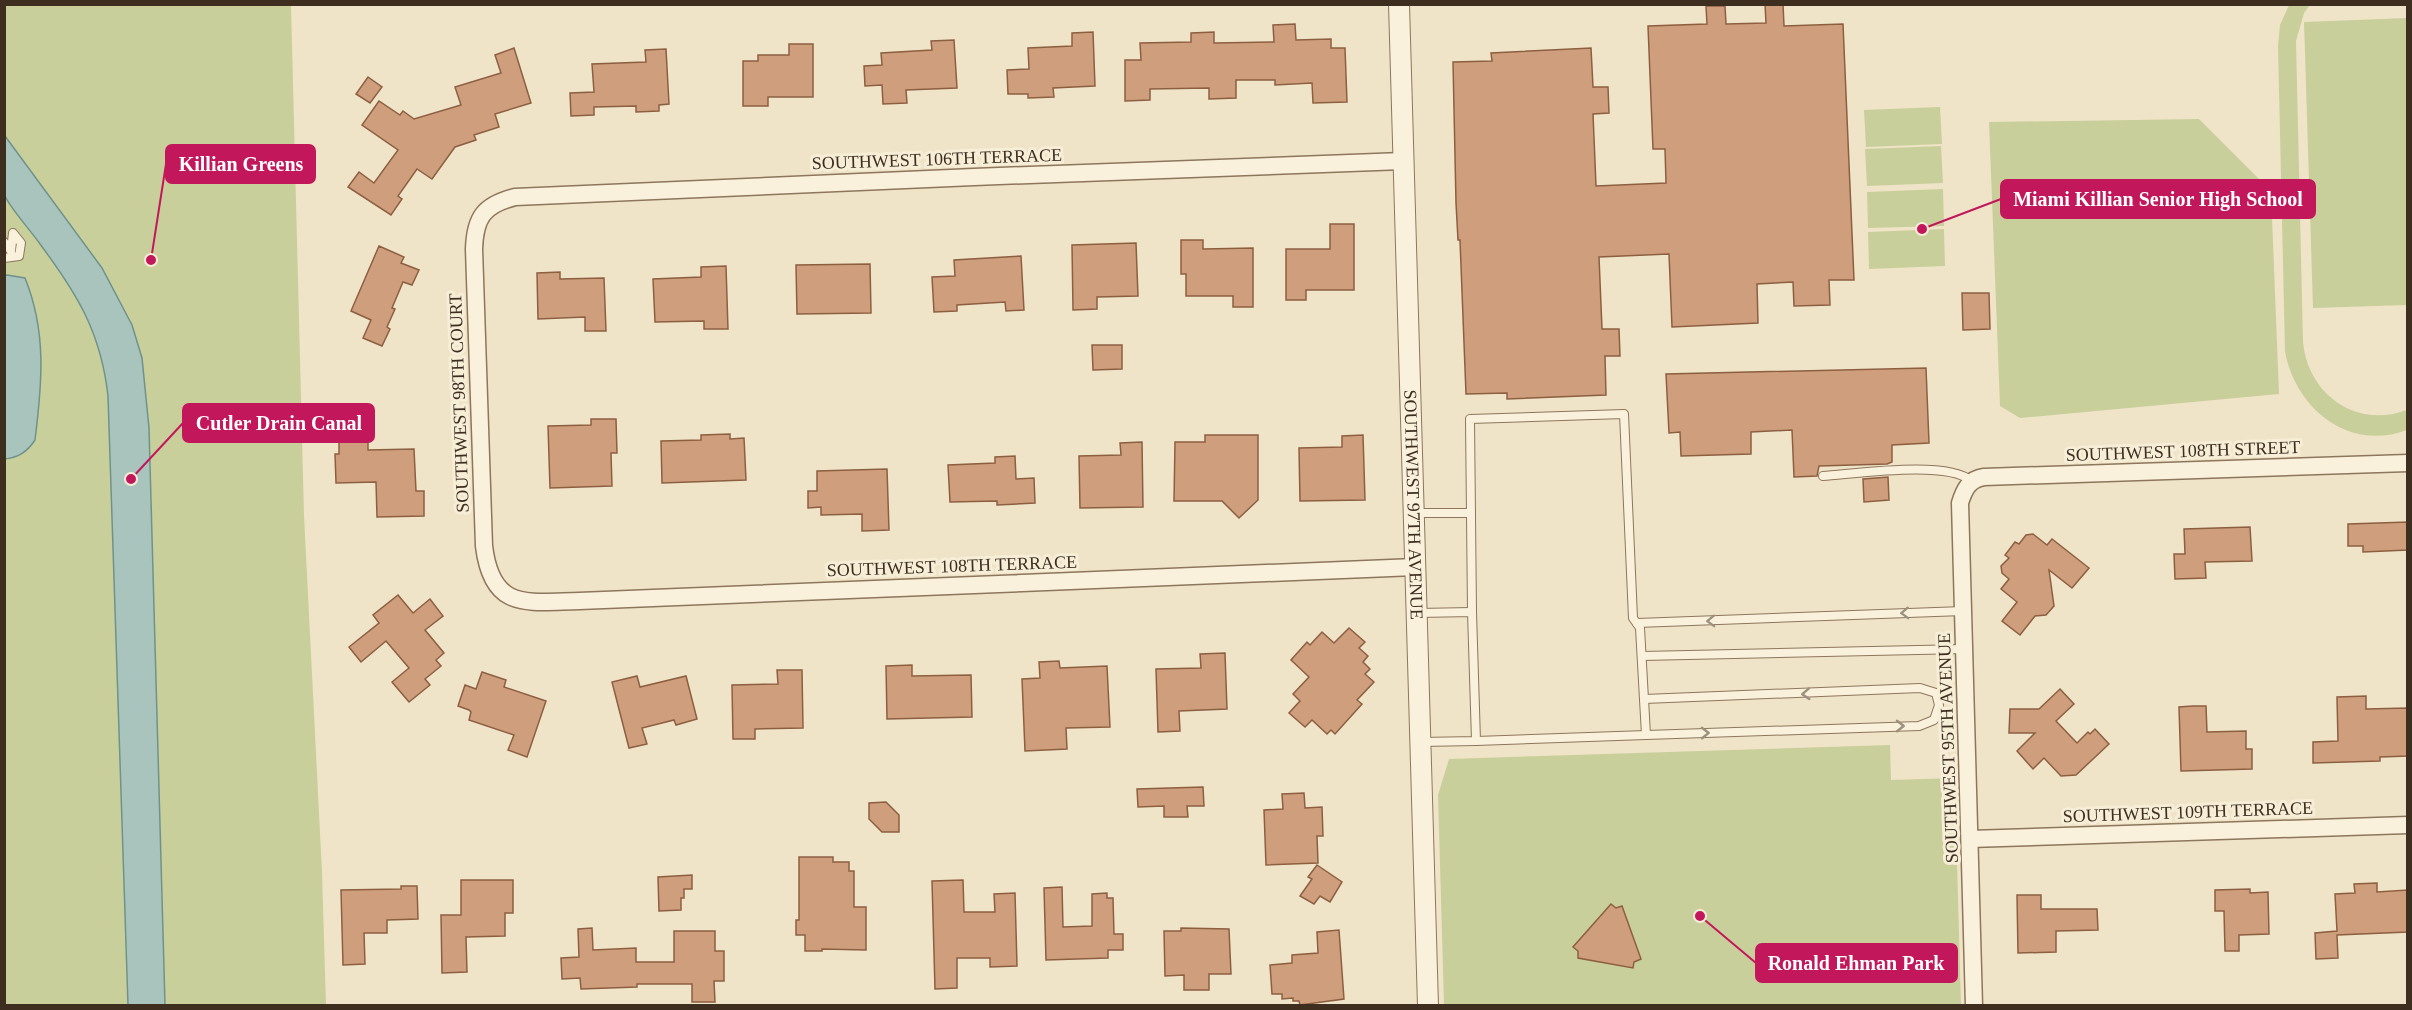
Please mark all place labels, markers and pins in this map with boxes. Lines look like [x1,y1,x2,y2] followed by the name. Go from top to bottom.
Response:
[166,145,315,183] callout: Killian Greens
[2001,180,2315,218] callout: Miami Killian Senior High School
[183,404,374,442] callout: Cutler Drain Canal
[1756,944,1957,982] callout: Ronald Ehman Park

